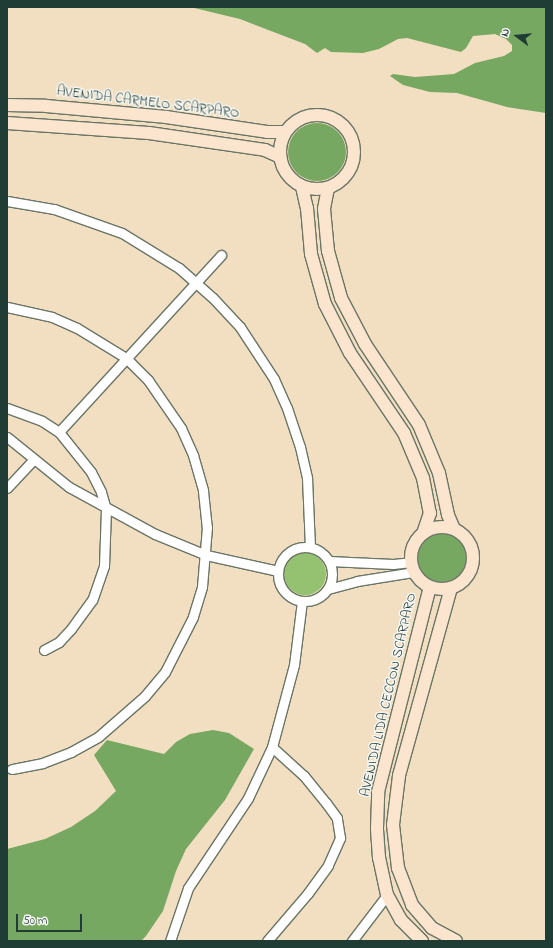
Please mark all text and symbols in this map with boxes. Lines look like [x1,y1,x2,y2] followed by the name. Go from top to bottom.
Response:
[497,16,537,56] north arrow
[497,27,514,38] text: N
[56,83,240,123] street label: AVENIDA CARMELO SCARPARO
[357,592,421,798] street label: AVENIDA LIDA CECCON SCARPARO
[18,906,84,932] scale bar
[23,912,47,930] text: 50 m

